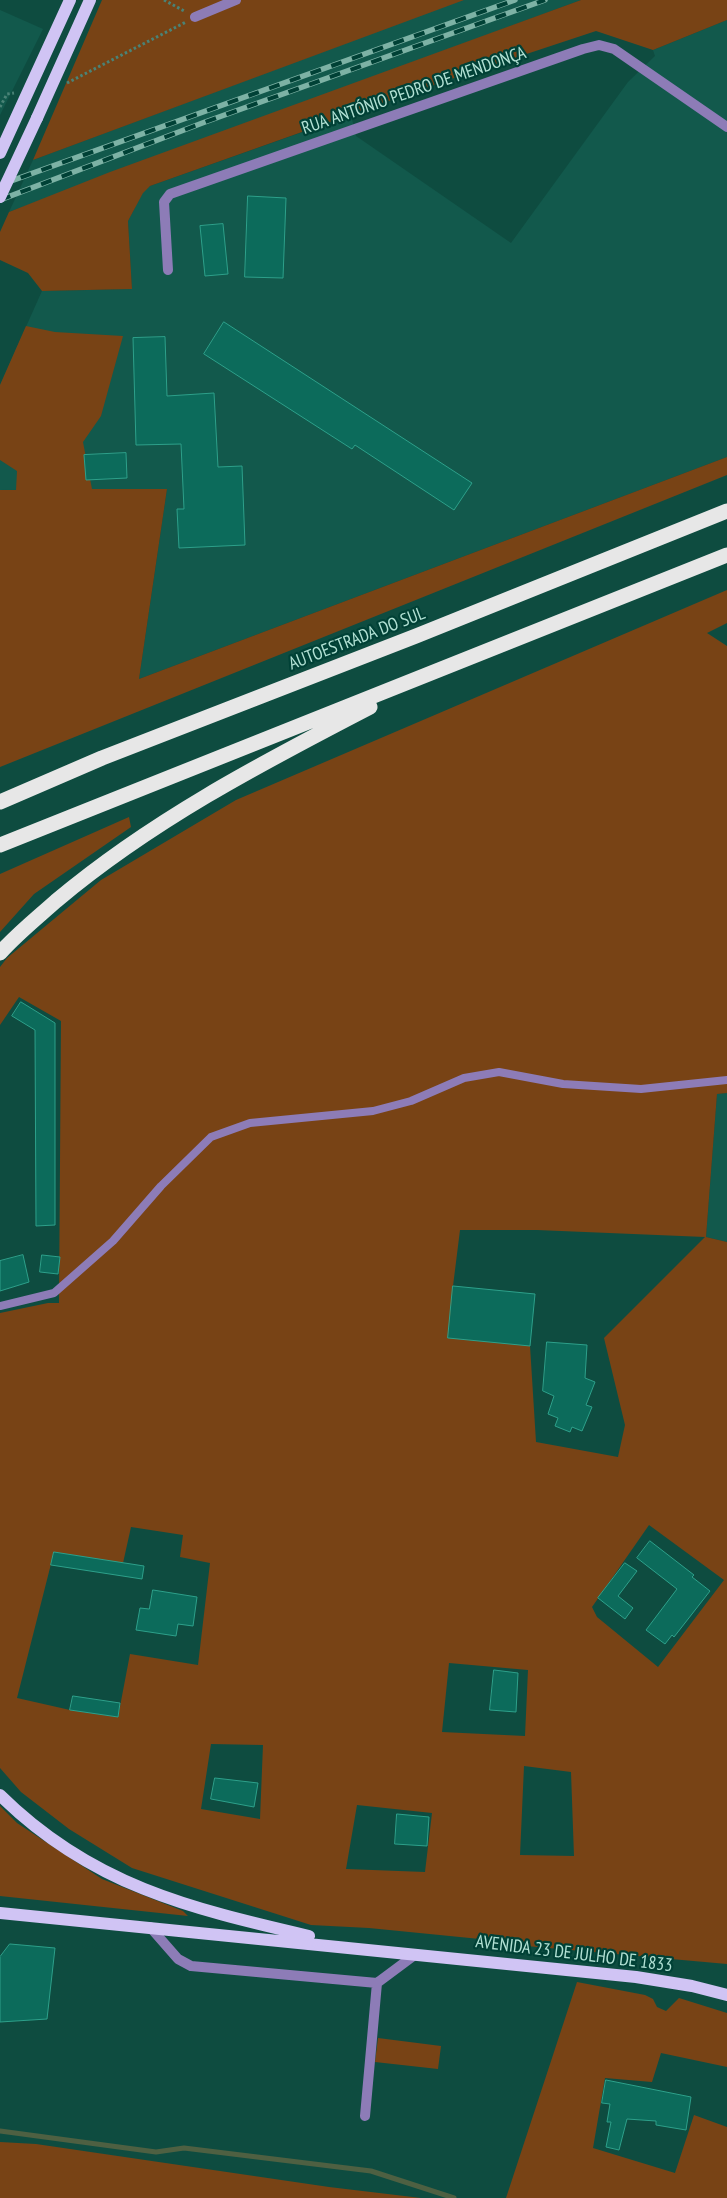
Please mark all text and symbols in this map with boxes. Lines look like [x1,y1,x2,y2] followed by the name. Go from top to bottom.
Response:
[299,42,529,140] street label: RUA ANTÓNIO PEDRO DE MENDONÇA
[286,603,428,675] street label: AUTOESTRADA DO SUL
[474,1931,674,1977] street label: AVENIDA 23 DE JULHO DE 1833

